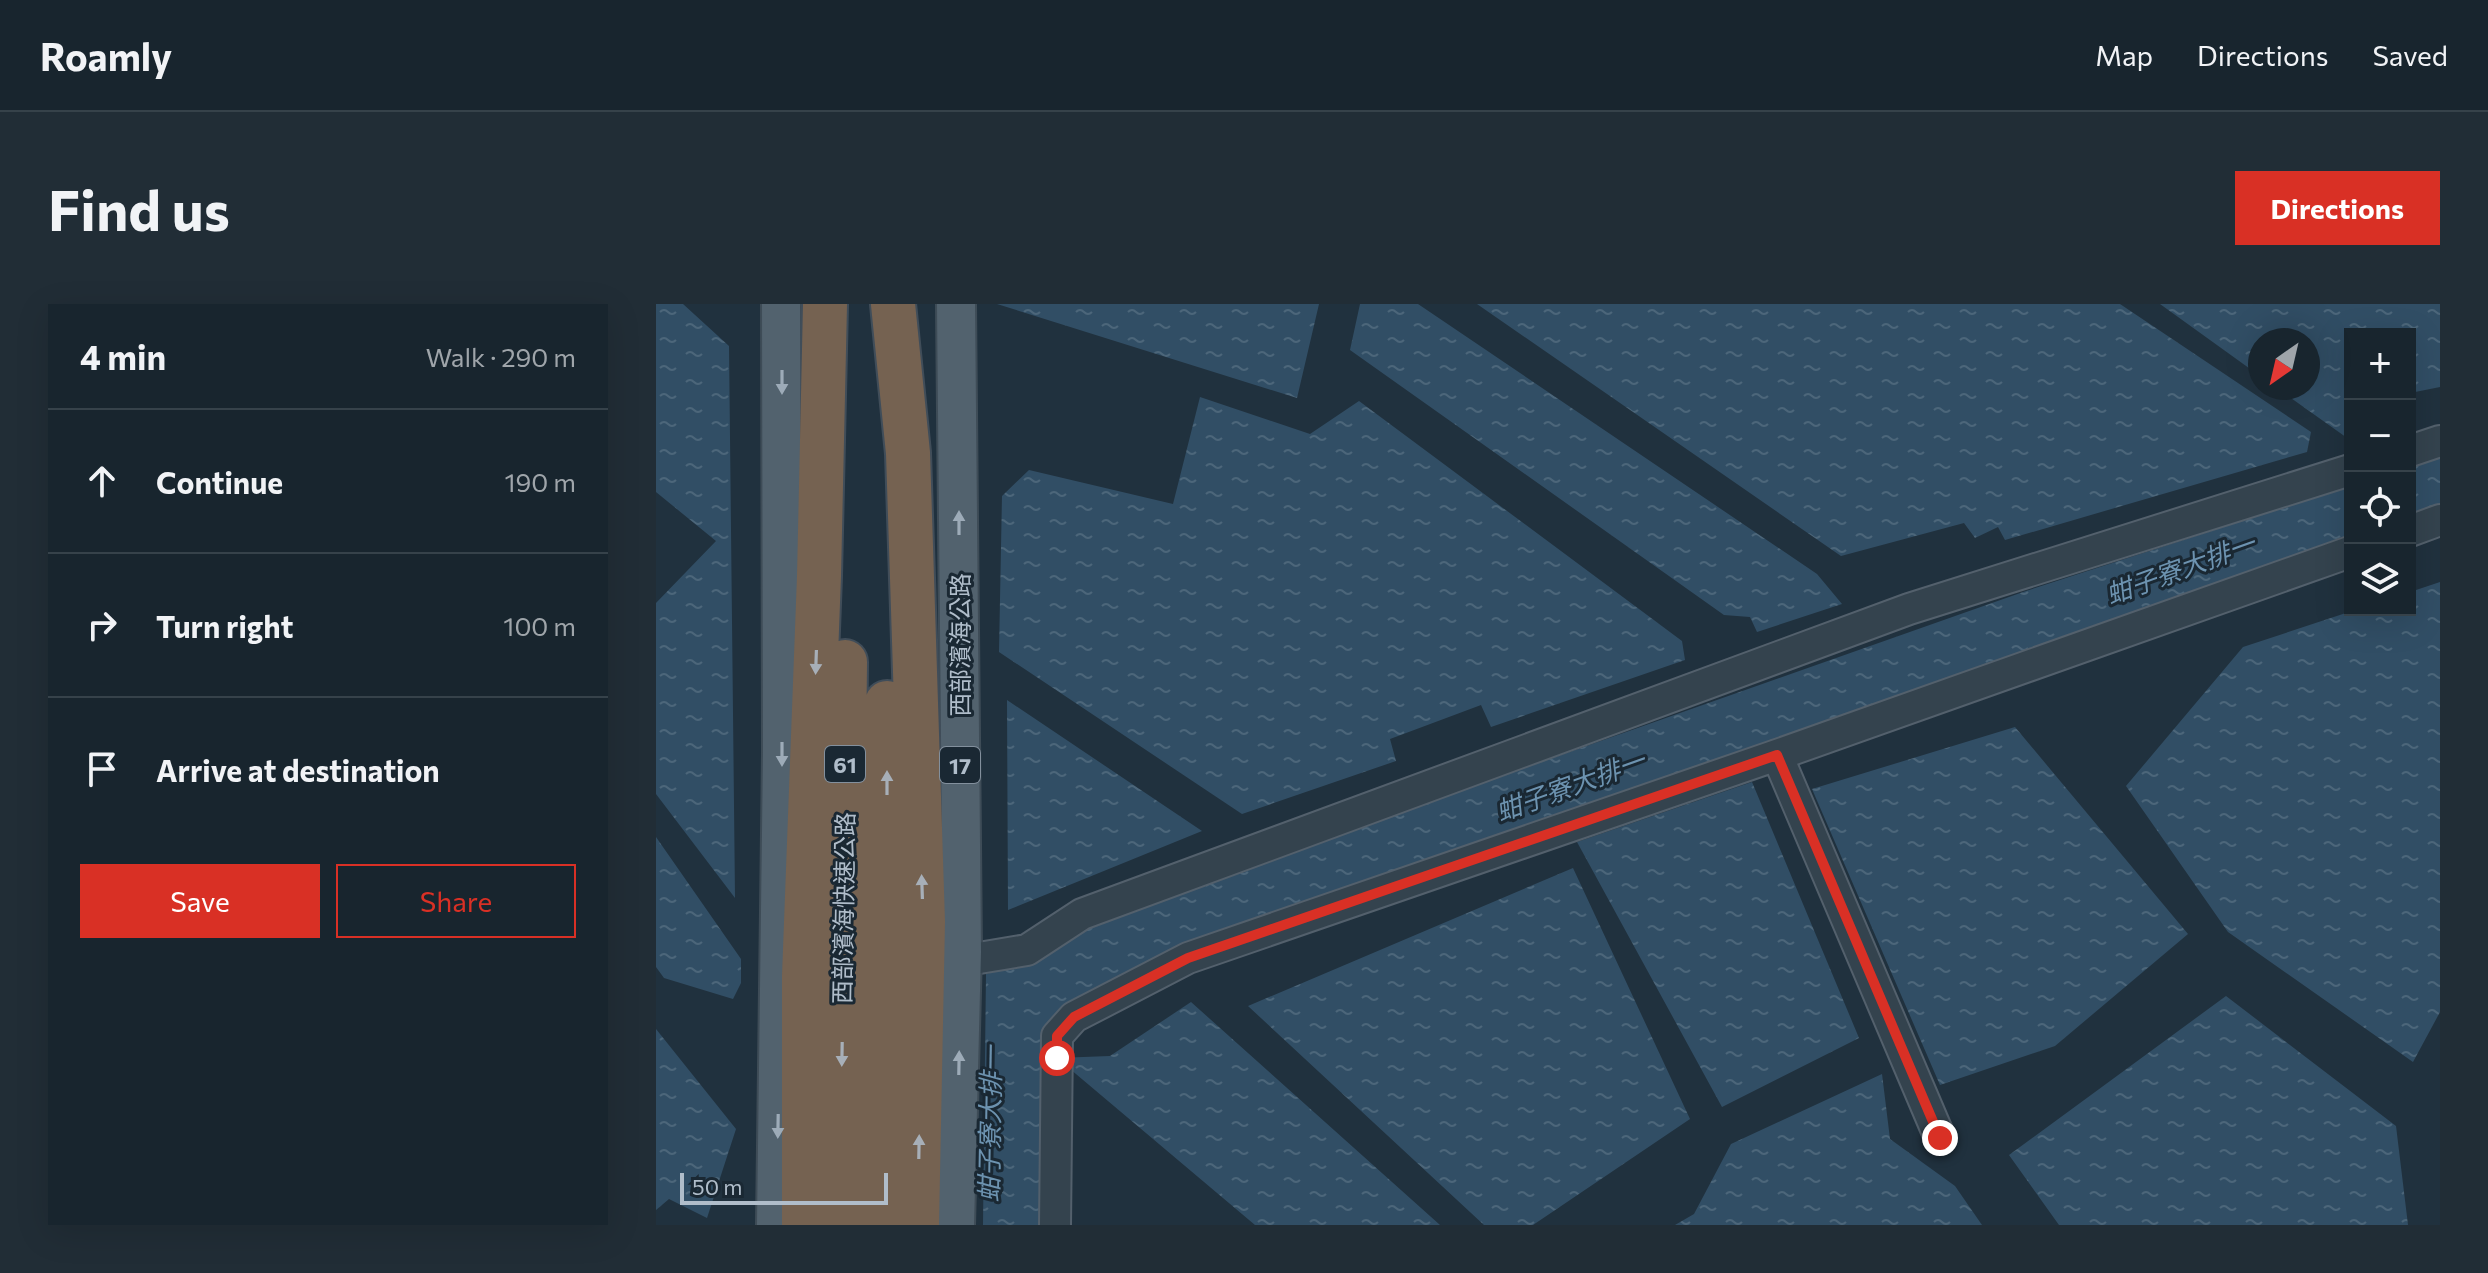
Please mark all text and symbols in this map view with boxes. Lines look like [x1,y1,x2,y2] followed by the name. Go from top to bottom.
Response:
[40,32,172,79] text: Roamly
[2095,38,2153,72] text: Map
[2197,38,2328,72] text: Directions
[2372,38,2448,72] text: Saved
[2235,171,2440,245] button: Directions
[48,174,230,243] text: Find us
[2248,328,2320,400] north arrow
[2344,328,2416,616] map controls
[2344,328,2416,400] button: +
[80,335,166,377] text: 4 min
[426,341,576,372] text: Walk · 290 m
[776,370,788,395] one-way arrow
[2344,400,2416,472] button: −
[80,459,124,503] icon: ahead
[156,463,283,500] text: Continue
[504,466,576,497] text: 190 m
[2344,472,2416,544] button: locate
[952,510,965,535] one-way arrow
[2101,526,2260,609] water label: 蚶子寮大排一
[2344,544,2416,616] button: layers
[945,573,974,717] street label: 西部濱海公路
[80,603,124,647] icon: right
[156,607,293,644] text: Turn right
[503,610,576,641] text: 100 m
[810,650,823,675] one-way arrow
[776,742,788,767] one-way arrow
[1491,743,1650,826] water label: 蚶子寮大排一
[825,746,865,782] road number: 61
[80,747,124,791] icon: arrive
[940,747,980,783] road number: 17
[156,751,440,788] text: Arrive at destination
[881,770,893,795] one-way arrow
[827,812,859,1004] street label: 西部濱海快速公路
[80,864,320,938] button: Save
[336,864,576,938] button: Share
[916,874,929,899] one-way arrow
[1039,1040,1075,1076] route start
[836,1042,848,1067] one-way arrow
[972,1044,1006,1202] water label: 蚶子寮大排一
[952,1050,965,1075] one-way arrow
[772,1114,784,1139] one-way arrow
[1922,1120,1958,1156] route end
[912,1134,925,1159] one-way arrow
[680,1169,888,1205] scale bar
[692,1173,742,1200] text: 50 m

